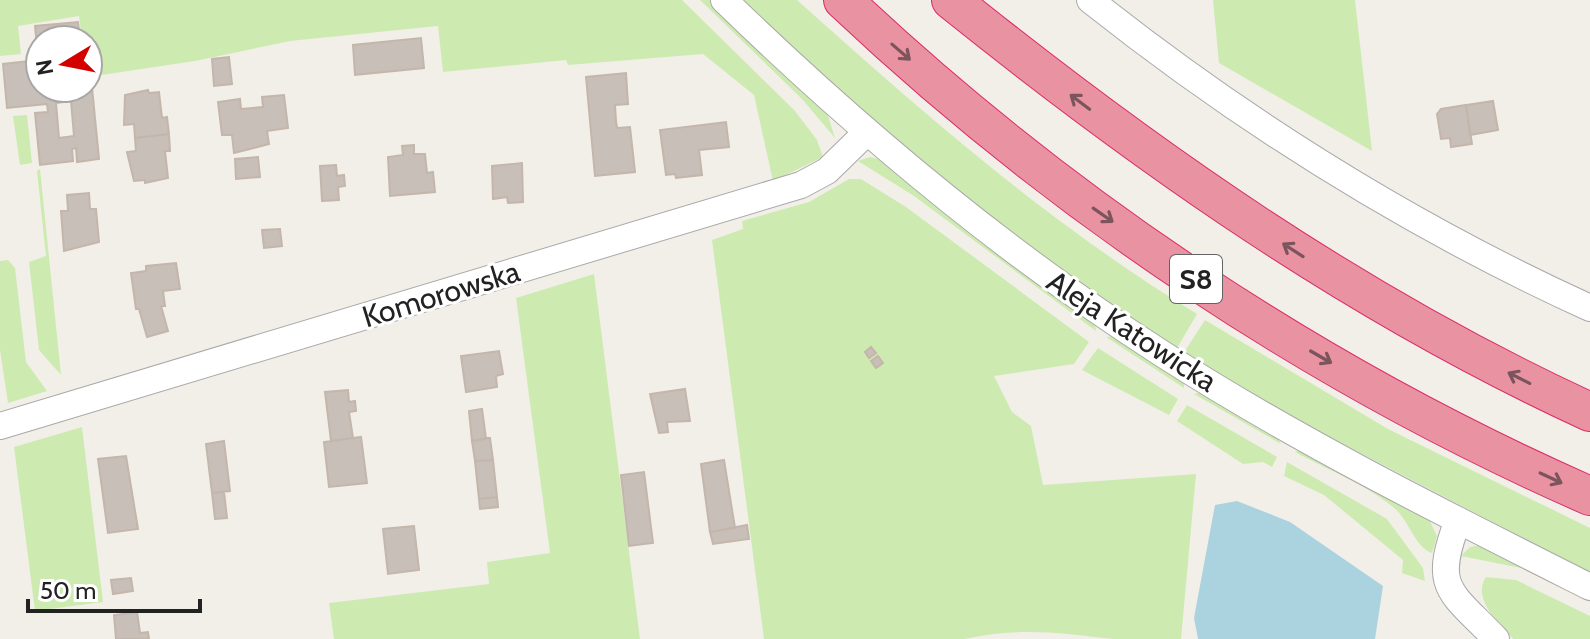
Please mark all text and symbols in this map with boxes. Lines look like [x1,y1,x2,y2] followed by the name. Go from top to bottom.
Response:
[24,24,104,104] north arrow
[890,43,910,61] one-way arrow
[30,57,59,77] text: N
[1070,93,1091,110] one-way arrow
[1092,207,1114,223] one-way arrow
[1282,242,1305,258] one-way arrow
[358,252,525,335] street label: Komorowska
[1170,255,1222,303] road number: S8
[1040,262,1224,400] street label: Aleja Katowicka
[1309,349,1332,365] one-way arrow
[1508,370,1532,386] one-way arrow
[1539,471,1563,486] one-way arrow
[28,563,200,613] scale bar
[40,576,96,605] text: 50 m

